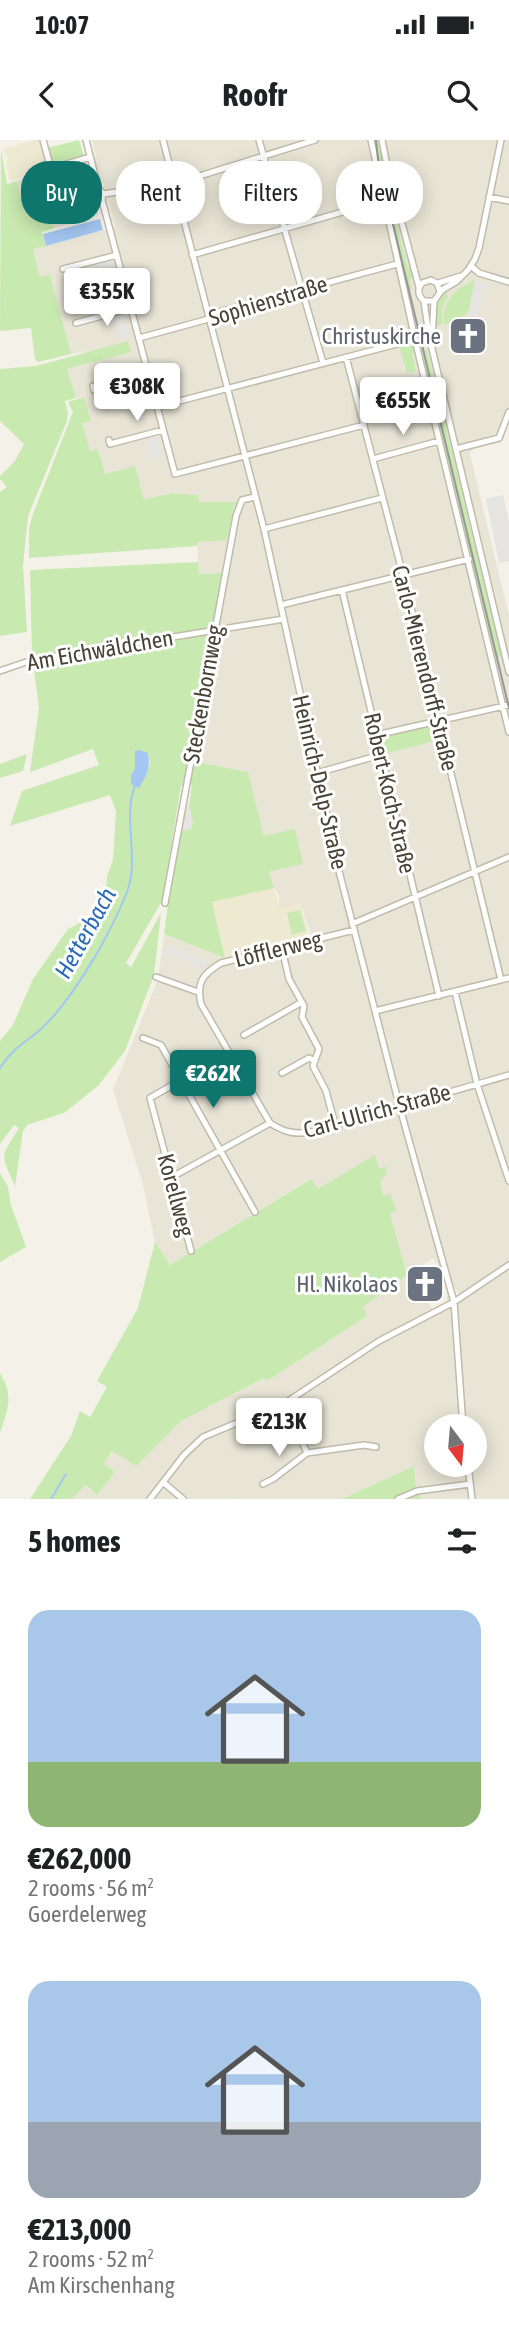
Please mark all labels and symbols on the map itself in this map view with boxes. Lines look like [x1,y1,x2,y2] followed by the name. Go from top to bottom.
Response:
[58,268,156,328] pin: €355K
[206,271,330,331] street label: Sophienstraße
[447,315,489,357] church icon: Christuskirche
[322,323,441,349] place label: Christuskirche
[88,364,186,423] pin: €308K
[354,378,452,437] pin: €655K
[387,563,463,773] street label: Carlo-Mierendorff-Straße
[178,623,228,765] street label: Steckenbornweg
[25,624,175,676] street label: Am Eichwäldchen
[287,692,353,872] street label: Heinrich-Delp-Straße
[359,710,421,876] street label: Robert-Koch-Straße
[49,883,121,983] water label: Hetterbach
[232,926,324,972] street label: Löfflerweg
[164,1051,262,1110] pin: €262K
[301,1079,453,1143] street label: Carl-Ulrich-Straße
[152,1151,200,1239] street label: Korellweg
[404,1263,446,1305] church icon: Hl. Nikolaos
[296,1271,398,1297] place label: Hl. Nikolaos
[230,1398,328,1458] pin: €213K
[424,1414,486,1477] north arrow

